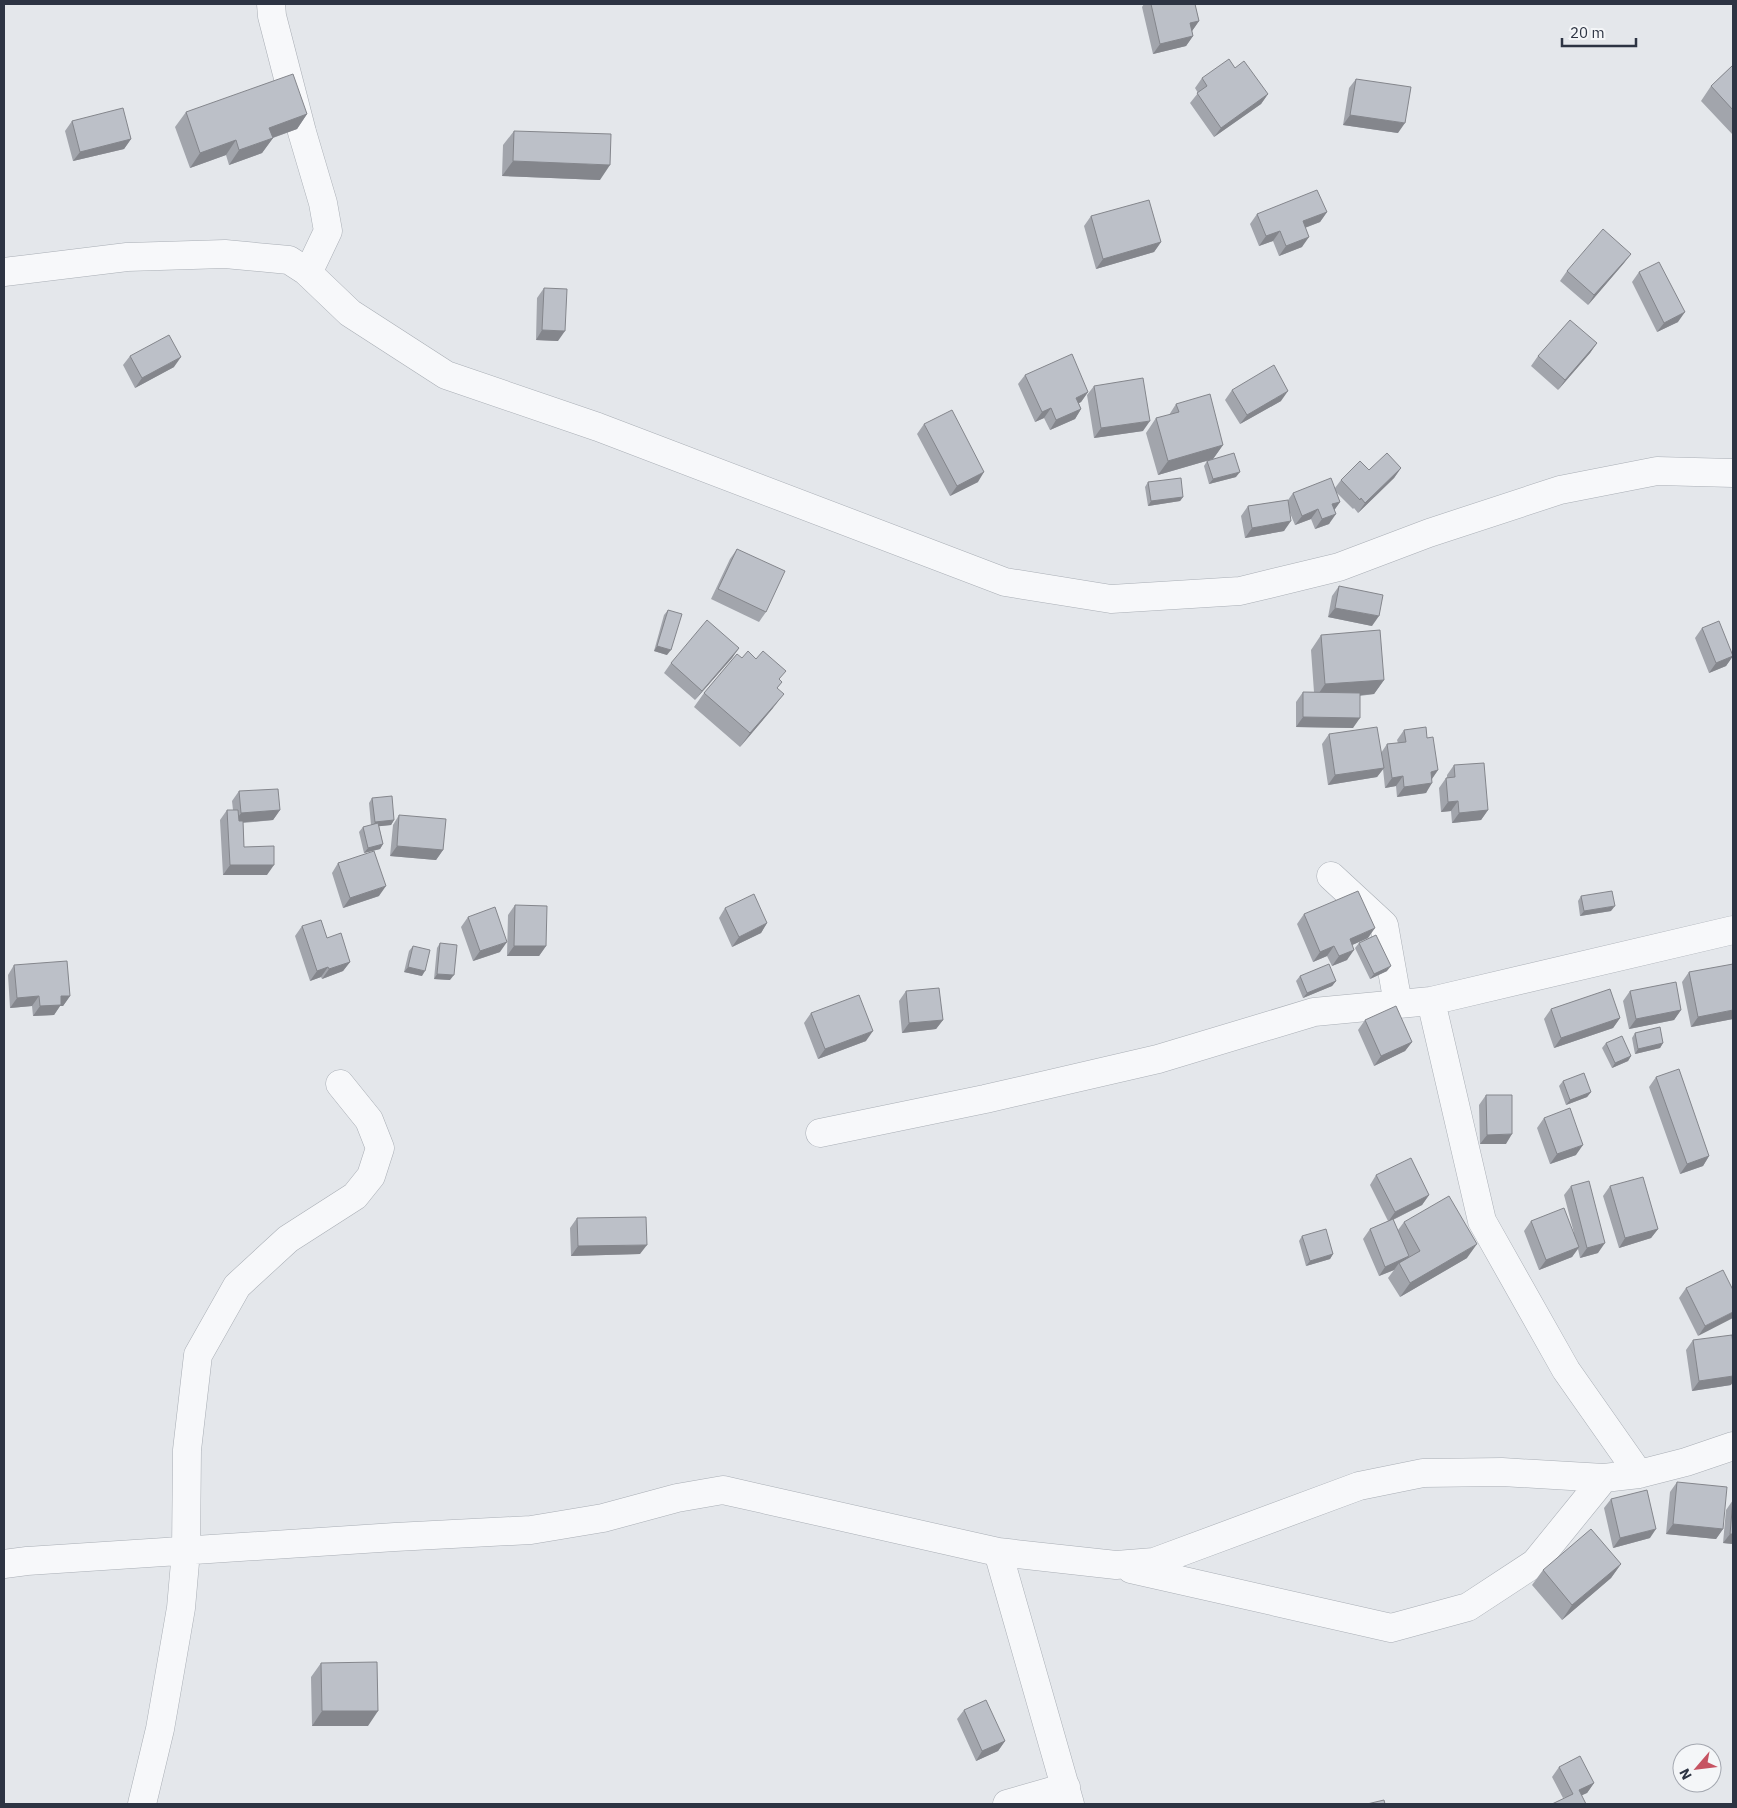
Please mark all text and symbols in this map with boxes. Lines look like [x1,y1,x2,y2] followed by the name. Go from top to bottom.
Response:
[1562,15,1636,47] scale bar
[1570,23,1605,42] text: 20 m
[1672,1743,1722,1793] north arrow
[1675,1765,1696,1783] text: N

